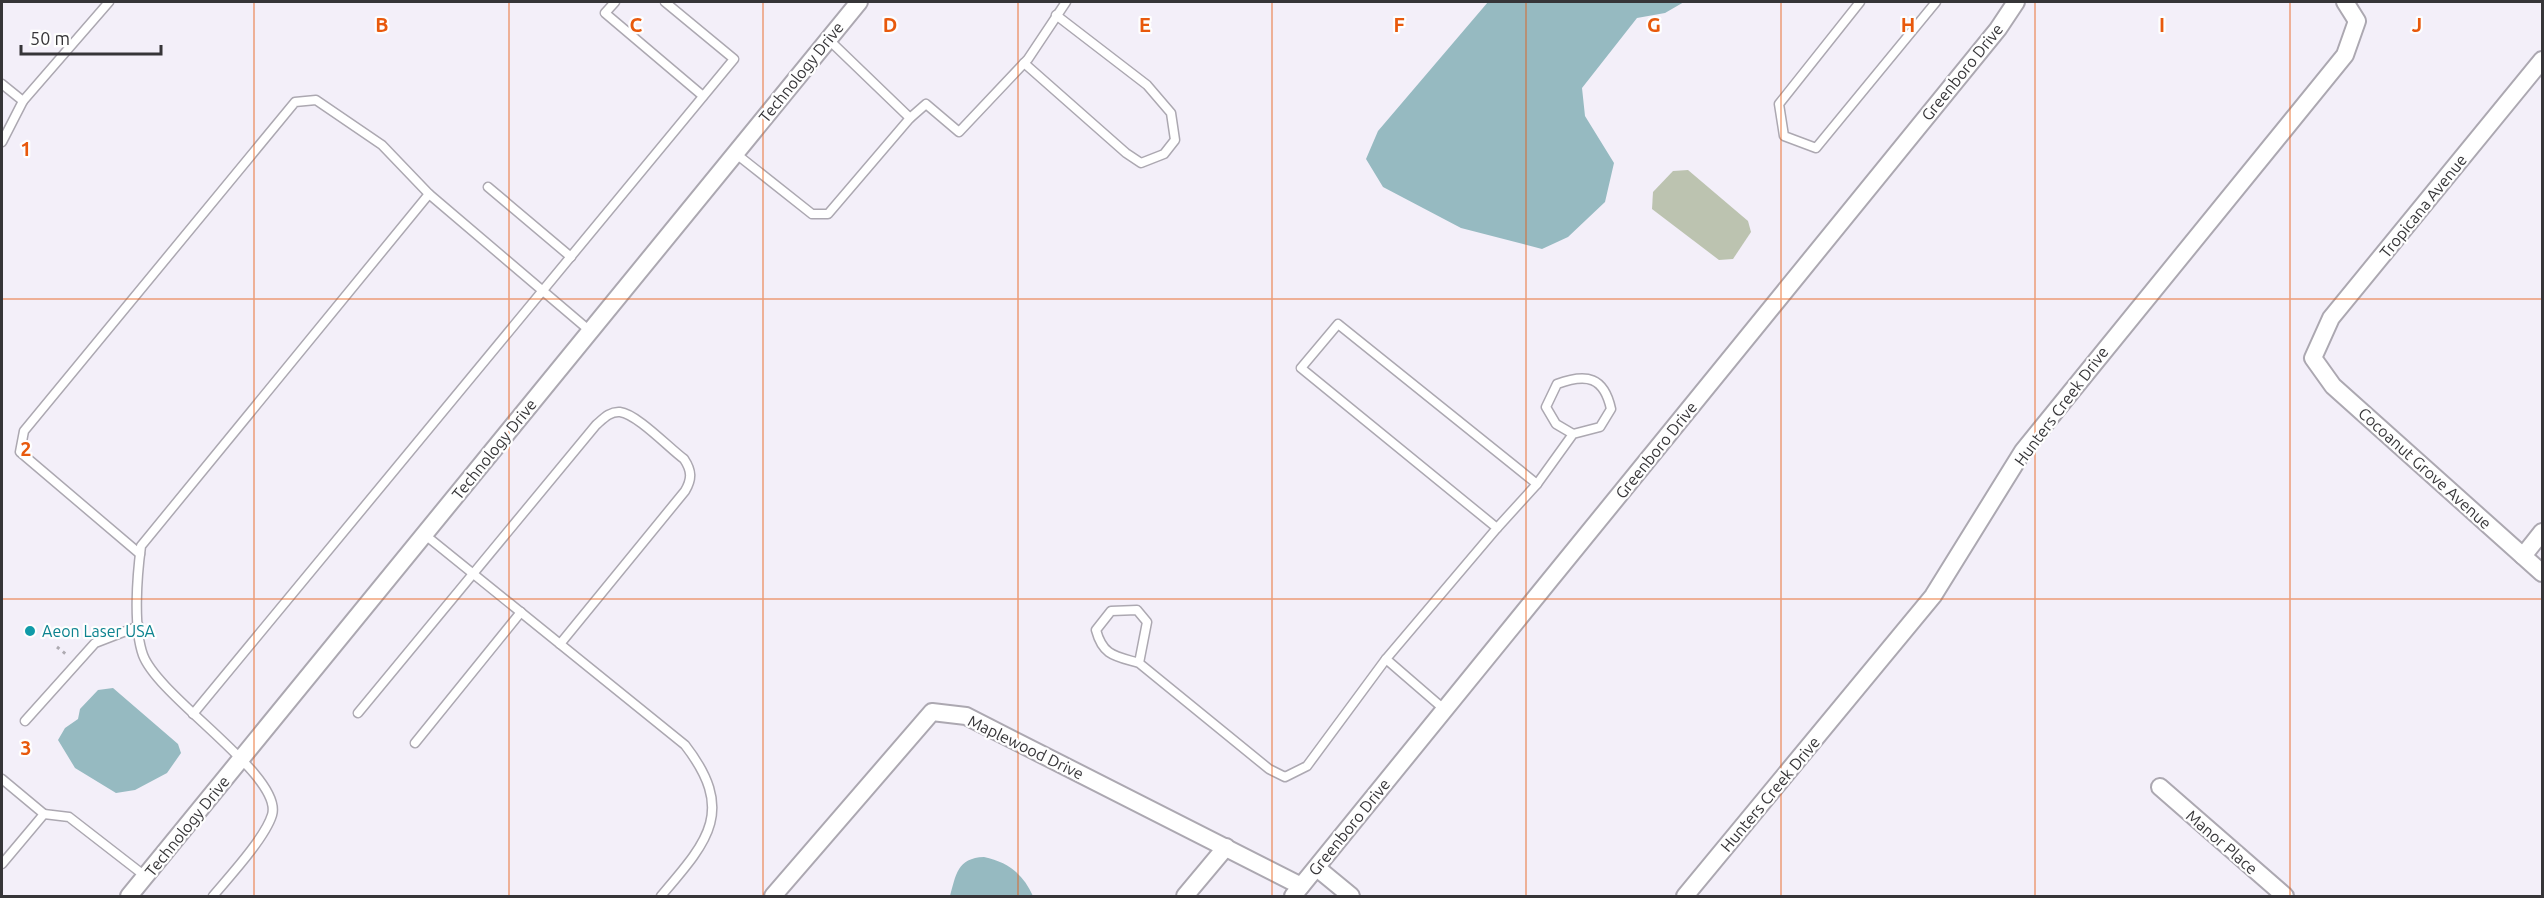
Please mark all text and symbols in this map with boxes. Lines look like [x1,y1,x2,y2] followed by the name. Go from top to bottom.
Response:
[375,13,389,36] text: B
[630,13,643,36] text: C
[883,13,897,36] text: D
[1139,13,1151,36] text: E
[1393,13,1405,36] text: F
[1647,13,1661,36] text: G
[1901,13,1915,36] text: H
[2159,13,2165,36] text: I
[2412,13,2422,36] text: J
[21,18,160,56] scale bar
[755,18,847,126] street label: Technology Drive
[1918,20,2006,124] street label: Greenboro Drive
[30,28,70,48] text: 50 m
[20,137,32,160] text: 1
[2376,151,2470,261] street label: Tropicana Avenue
[2010,343,2112,469] street label: Hunters Creek Drive
[448,395,540,503] street label: Technology Drive
[1612,398,1700,502] street label: Greenboro Drive
[2355,404,2495,532] street label: Cocoanut Grove Avenue
[20,437,32,460] text: 2
[42,622,156,640] place label: Aeon Laser USA
[23,624,37,638] marker: Aeon Laser USA
[965,711,1087,783] street label: Maplewood Drive
[1717,733,1823,855] street label: Hunters Creek Drive
[20,736,32,759] text: 3
[141,772,233,880] street label: Technology Drive
[1305,775,1393,879] street label: Greenboro Drive
[2183,806,2261,878] street label: Manor Place

